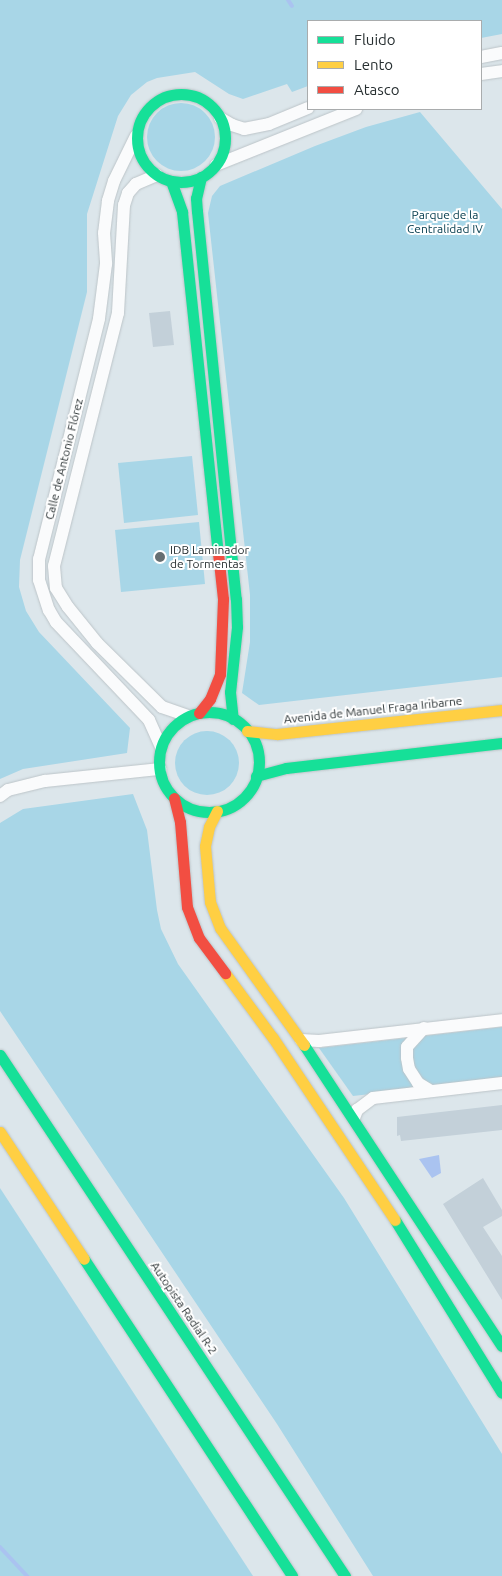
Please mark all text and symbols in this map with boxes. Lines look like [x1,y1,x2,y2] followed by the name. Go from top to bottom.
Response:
[307,20,482,110] legend
[354,31,396,48] text: Fluido
[354,56,393,73] text: Lento
[354,81,400,98] text: Atasco
[407,208,483,236] park label: Parque de la Centralidad IV
[42,397,86,521] street label: Calle de Antonio Flórez
[170,543,249,571] place label: IDB Laminador de Tormentas
[154,551,166,563] marker: IDB Laminador de Tormentas
[283,693,463,727] street label: Avenida de Manuel Fraga Iribarne
[148,1259,220,1357] street label: Autopista Radial R-2

